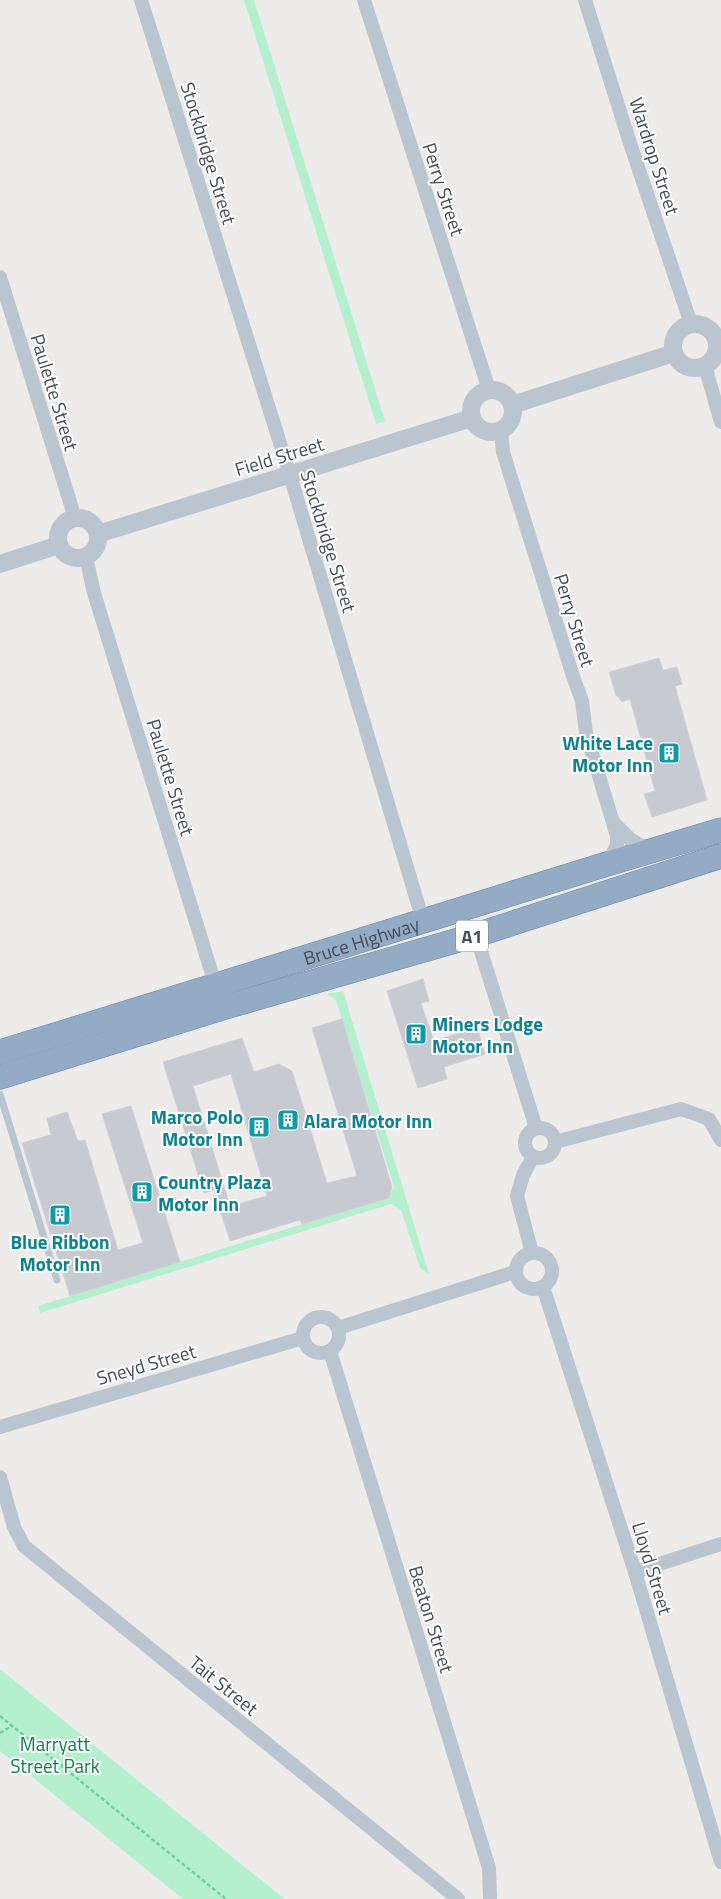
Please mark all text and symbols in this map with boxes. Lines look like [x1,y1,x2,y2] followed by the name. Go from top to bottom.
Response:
[174,78,245,228] street label: Stockbridge Street
[622,93,688,219] street label: Wardrop Street
[415,139,473,240] street label: Perry Street
[23,330,87,454] street label: Paulette Street
[231,429,327,483] street label: Field Street
[294,466,365,616] street label: Stockbridge Street
[547,570,603,671] street label: Perry Street
[139,715,203,839] street label: Paulette Street
[562,728,653,779] place label: White Lace Motor Inn
[657,741,681,765] building icon: White Lace Motor Inn
[299,909,423,972] street label: Bruce Highway
[456,920,488,951] road number: A1
[432,1009,543,1060] place label: Miners Lodge Motor Inn
[404,1022,428,1046] building icon: Miners Lodge Motor Inn
[151,1102,243,1153] place label: Marco Polo Motor Inn
[304,1106,432,1135] place label: Alara Motor Inn
[276,1108,300,1132] building icon: Alara Motor Inn
[247,1115,271,1139] building icon: Marco Polo Motor Inn
[158,1167,272,1218] place label: Country Plaza Motor Inn
[130,1180,154,1204] building icon: Country Plaza Motor Inn
[48,1203,72,1227] building icon: Blue Ribbon Motor Inn
[10,1227,110,1278] place label: Blue Ribbon Motor Inn
[93,1336,199,1392] street label: Sneyd Street
[625,1518,681,1618] street label: Lloyd Street
[402,1562,462,1677] street label: Beaton Street
[183,1648,265,1722] street label: Tait Street
[10,1729,100,1780] park label: Marryatt Street Park

